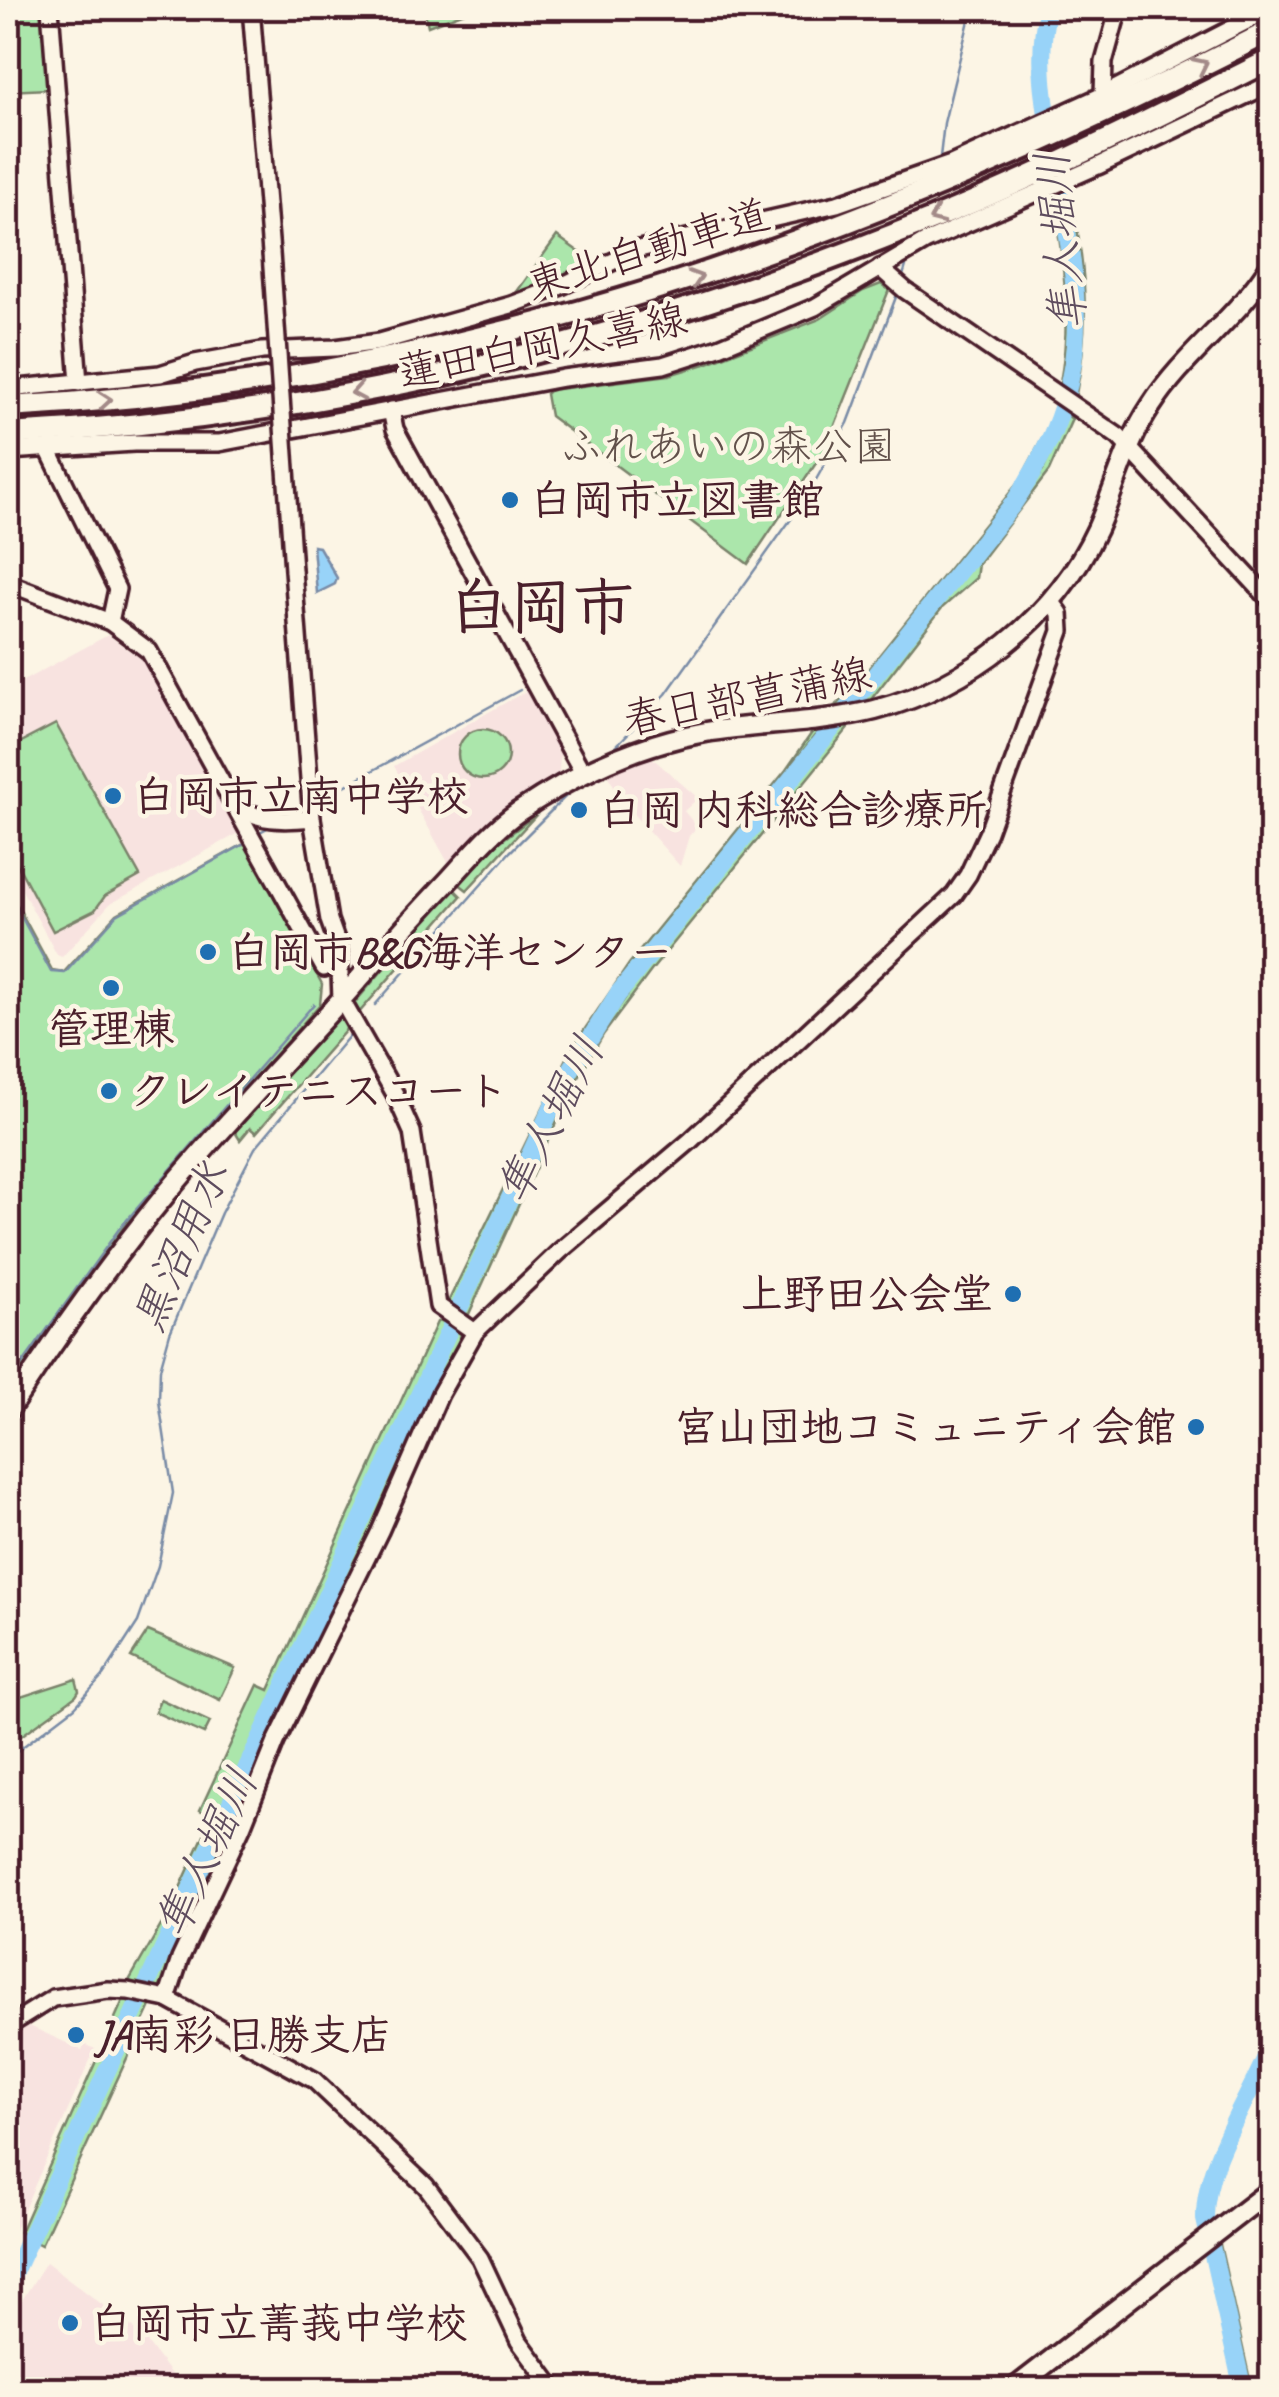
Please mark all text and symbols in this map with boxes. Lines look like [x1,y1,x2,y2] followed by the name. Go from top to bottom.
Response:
[1191,57,1209,77] one-way arrow
[1023,149,1099,333] water label: 隼人堀川
[520,188,776,312] street label: 東北自動車道
[929,205,947,225] one-way arrow
[687,269,704,290] one-way arrow
[393,292,691,400] street label: 蓮田白岡久喜線
[350,381,367,402] one-way arrow
[97,389,113,411] one-way arrow
[560,420,896,473] park label: ふれあいの森公園
[530,474,824,527] place label: 白岡市立図書館
[499,489,521,511] marker: 白岡市立図書館
[448,568,634,647] district label: 白岡市
[618,647,876,747] street label: 春日部菖蒲線
[133,770,469,823] place label: 白岡市立南中学校
[599,784,987,837] place label: 白岡 内科総合診療所
[102,785,124,807] marker: 白岡市立南中学校
[568,799,590,821] marker: 白岡 内科総合診療所
[228,926,672,979] place label: 白岡市B&G海洋センター
[197,941,219,963] marker: 白岡市B&G海洋センター
[100,977,122,999] marker: 管理棟
[48,1003,174,1056] place label: 管理棟
[485,1027,617,1213] water label: 隼人堀川
[129,1065,509,1118] place label: クレイテニスコート
[98,1080,120,1102] marker: クレイテニスコート
[120,1153,242,1341] water label: 黒沼用水
[741,1268,993,1321] place label: 上野田公会堂
[1002,1283,1024,1305] marker: 上野田公会堂
[675,1401,1176,1454] place label: 宮山団地コミュニティ会館
[1185,1416,1207,1438] marker: 宮山団地コミュニティ会館
[143,1759,271,1947] water label: 隼人堀川
[93,2009,393,2062] place label: JA南彩 日勝支店
[65,2024,87,2046] marker: JA南彩 日勝支店
[90,2297,468,2350] place label: 白岡市立菁莪中学校
[59,2312,81,2334] marker: 白岡市立菁莪中学校

